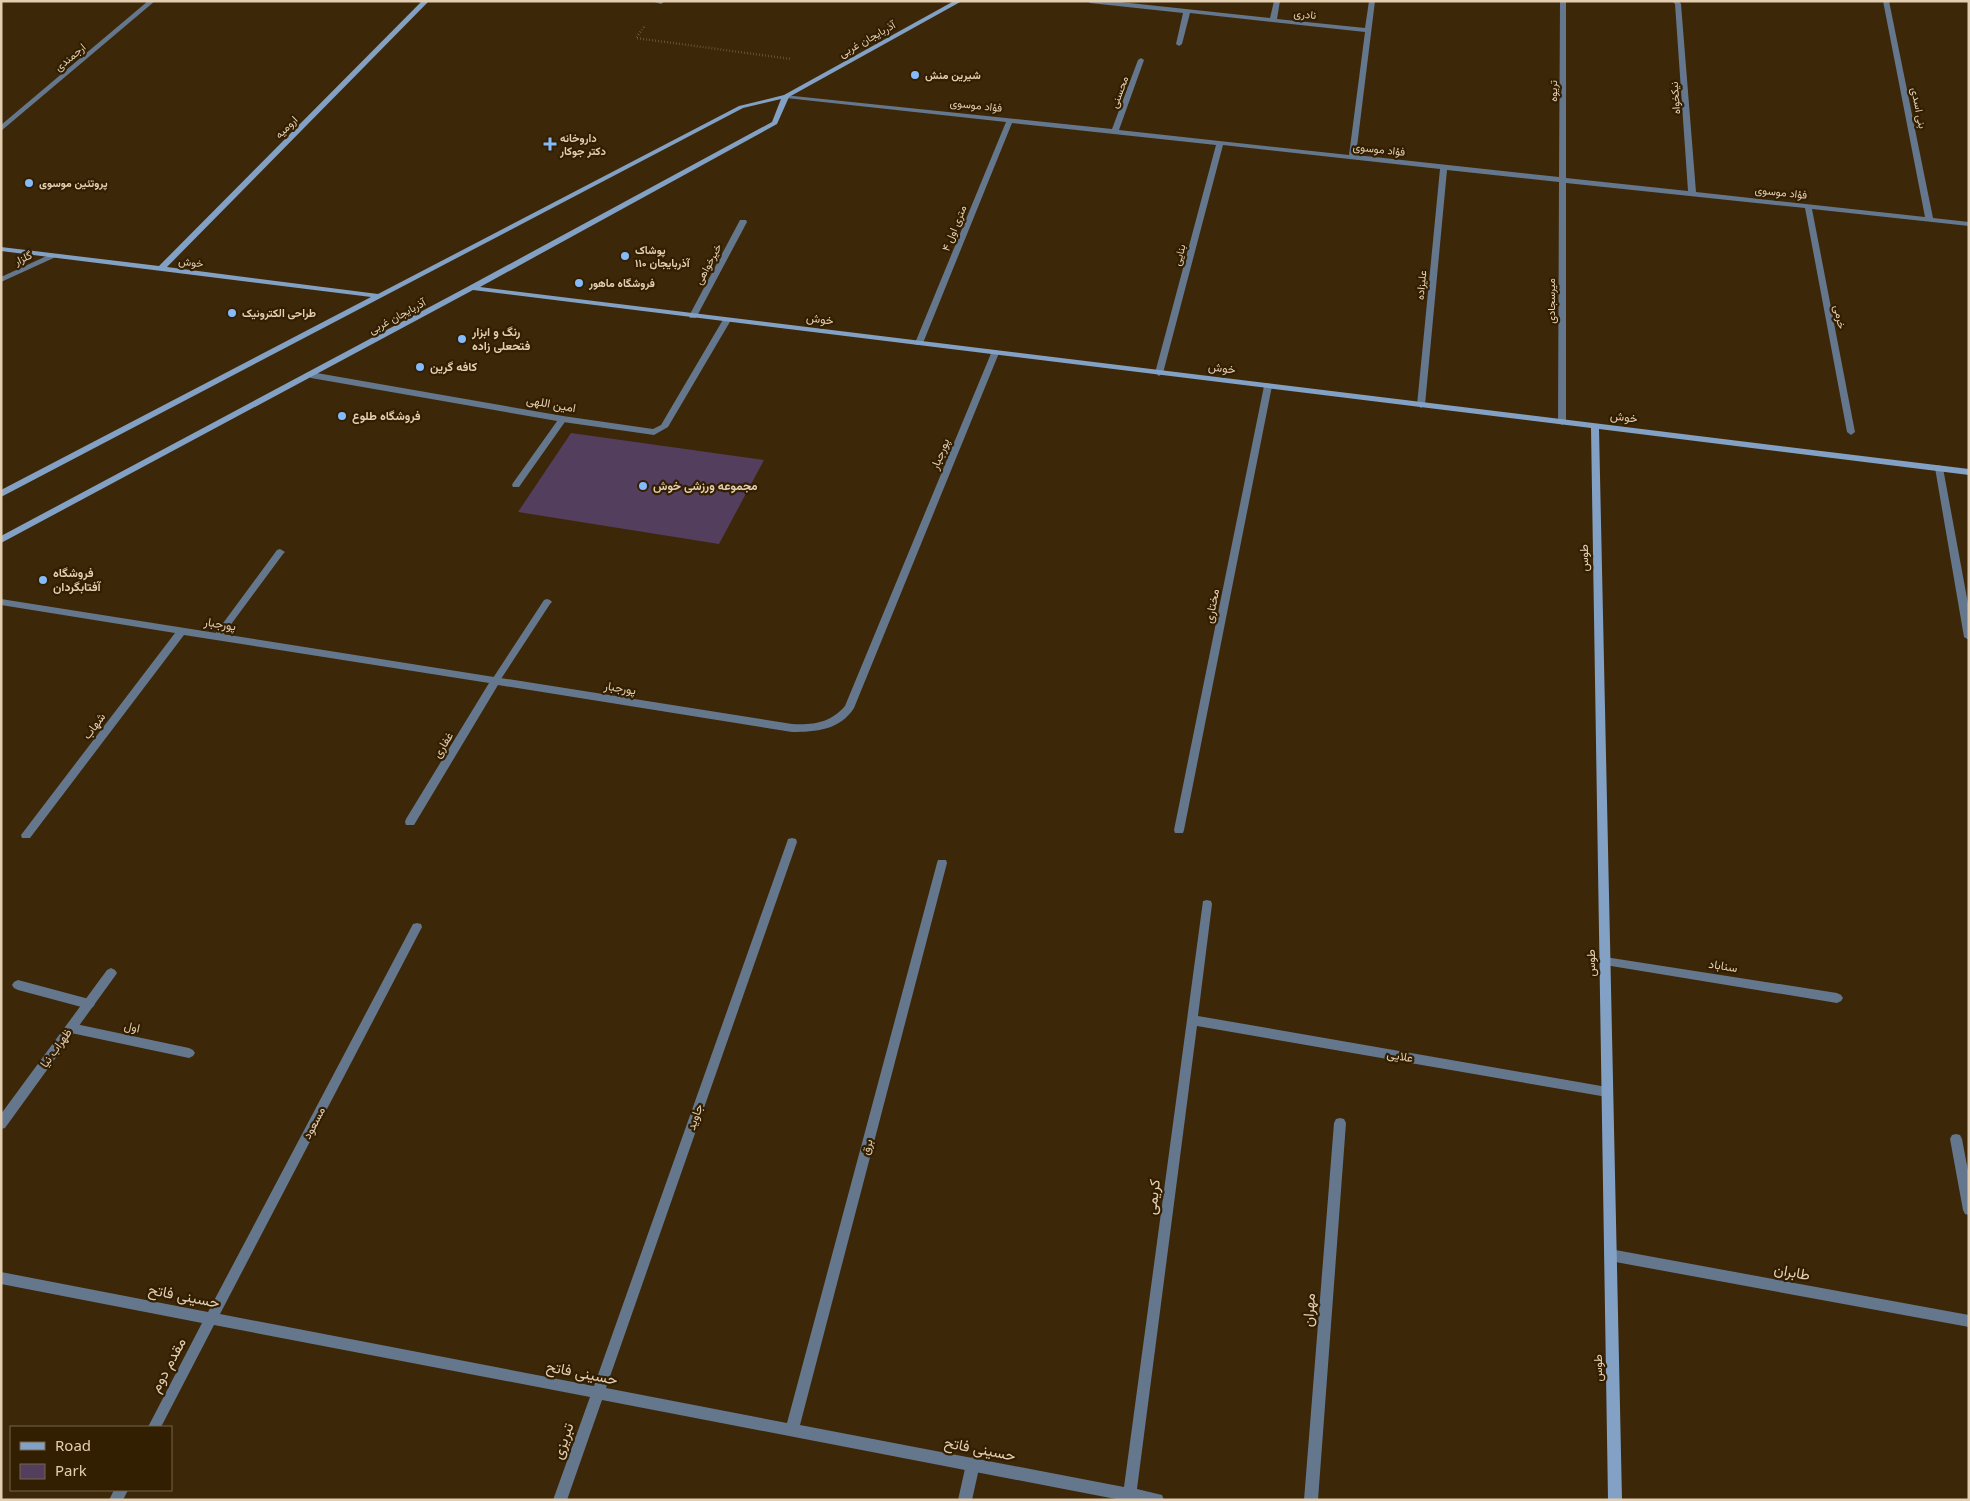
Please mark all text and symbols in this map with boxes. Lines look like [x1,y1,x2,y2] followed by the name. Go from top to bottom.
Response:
[1293,5,1317,22] street label: نادری
[836,16,899,60] street label: آذربایجان غربی
[51,39,88,74] street label: ارجمندی
[925,67,981,82] place label: شیرین منش
[909,69,921,81] marker: شیرین منش
[1106,73,1131,110] street label: محسنی
[1545,80,1560,102] street label: تریوه
[1666,81,1683,115] street label: نیکخواه
[1908,86,1931,130] street label: بنی اسدی
[949,94,1003,115] street label: فؤاد موسوی
[271,112,300,141] street label: ارومیه
[559,130,606,158] place label: داروخانه دکتر جوکار
[544,138,556,150] marker: داروخانه دکتر جوکار
[1352,138,1406,159] street label: فؤاد موسوی
[39,175,108,191] place label: پروتئین موسوی
[23,177,35,189] marker: پروتئین موسوی
[1754,181,1808,202] street label: فؤاد موسوی
[938,202,970,253] street label: ۴ متری اول
[690,240,725,287] street label: خیرخواهی
[635,242,691,270] place label: پوشاک آذربایجان ۱۱۰
[1168,242,1189,267] street label: بنایی
[10,247,34,269] street label: گلزار
[619,250,631,262] marker: پوشاک آذربایجان ۱۱۰
[178,253,205,270] street label: خوش
[1411,269,1430,301] street label: علیزاده
[588,275,655,290] place label: فروشگاه ماهور
[573,277,585,289] marker: فروشگاه ماهور
[1543,278,1558,324] street label: میرسجادی
[366,294,429,337] street label: آذربایجان غربی
[1831,304,1850,330] street label: خرمی
[242,305,316,320] place label: طراحی الکترونیک
[226,307,238,319] marker: طراحی الکترونیک
[805,308,835,329] street label: خوش
[471,323,531,354] place label: رنگ و ابزار فتحعلی زاده
[456,333,468,345] marker: رنگ و ابزار فتحعلی زاده
[1207,357,1237,378] street label: خوش
[430,358,478,375] place label: کافه گرین
[414,361,426,373] marker: کافه گرین
[525,391,577,416] street label: امین اللهی
[1609,406,1639,427] street label: خوش
[352,407,421,424] place label: فروشگاه طلوع
[336,410,348,422] marker: فروشگاه طلوع
[925,436,953,473] street label: پورجبار
[653,477,758,494] place label: مجموعه ورزشی خوش
[637,480,649,492] marker: مجموعه ورزشی خوش
[1575,544,1592,572] street label: طوس
[53,564,102,595] place label: فروشگاه آفتابگردان
[37,574,49,586] marker: فروشگاه آفتابگردان
[1200,587,1223,625] street label: مختاری
[202,612,237,634] street label: پورجبار
[602,676,637,698] street label: پورجبار
[78,709,109,742] street label: شهاب
[428,728,457,761] street label: غفاری
[1582,949,1599,977] street label: طوس
[1707,955,1739,976] street label: سناباد
[123,1017,142,1036] street label: اول
[36,1024,76,1071] street label: ظهراب نیا
[1385,1045,1415,1066] street label: علایی
[682,1101,707,1132] street label: جاوید
[298,1104,329,1142] street label: مسعود
[856,1137,877,1157] street label: برق
[1140,1178,1165,1216] street label: کریمی
[1772,1258,1812,1284] street label: طابران
[146,1278,222,1314] street label: حسینی فاتح
[1297,1292,1319,1328] street label: مهران
[144,1334,191,1396] street label: مقدم دوم
[1589,1354,1606,1382] street label: طوس
[544,1355,620,1391] street label: حسینی فاتح
[547,1419,579,1462] street label: تبریزی
[10,1426,172,1491] legend
[942,1431,1018,1467] street label: حسینی فاتح
[55,1435,91,1455] text: Road
[55,1460,87,1480] text: Park

